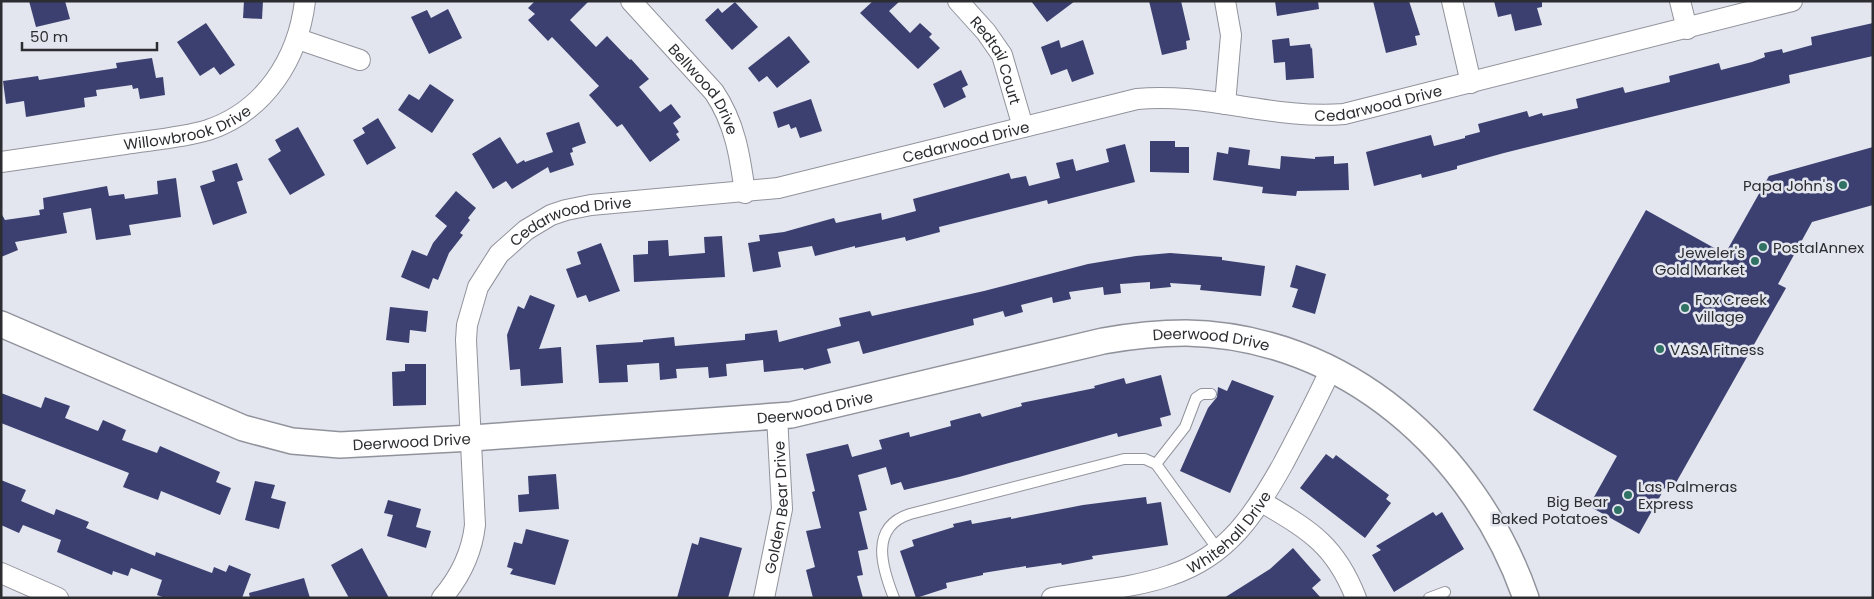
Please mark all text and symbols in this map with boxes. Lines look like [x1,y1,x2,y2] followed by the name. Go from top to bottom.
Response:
[966,11,1026,107] street label: Redtail Court
[22,20,158,52] scale bar
[30,26,68,47] text: 50 m
[664,39,744,137] street label: Bellwood Drive
[1314,79,1444,125] street label: Cedarwood Drive
[122,100,255,155] street label: Willowbrook Drive
[900,116,1031,167] street label: Cedarwood Drive
[1743,175,1833,196] place label: Papa John's
[1837,179,1849,191] marker: Papa John's
[505,191,632,251] street label: Cedarwood Drive
[1773,237,1864,258] place label: PostalAnnex
[1757,241,1769,253] marker: PostalAnnex
[1655,242,1745,280] place label: Jeweler's Gold Market
[1749,255,1761,267] marker: Jeweler's Gold Market
[1695,289,1767,327] place label: Fox Creek village
[1679,302,1691,314] marker: Fox Creek village
[1152,322,1272,355] street label: Deerwood Drive
[1670,339,1765,360] place label: VASA Fitness
[1654,343,1666,355] marker: VASA Fitness
[756,385,875,428] street label: Deerwood Drive
[352,428,471,455] street label: Deerwood Drive
[759,440,793,576] street label: Golden Bear Drive
[1638,476,1737,514] place label: Las Palmeras Express
[1183,486,1275,578] street label: Whitehall Drive
[1622,489,1634,501] marker: Las Palmeras Express
[1491,491,1608,529] place label: Big Bear Baked Potatoes
[1612,504,1624,516] marker: Big Bear Baked Potatoes

